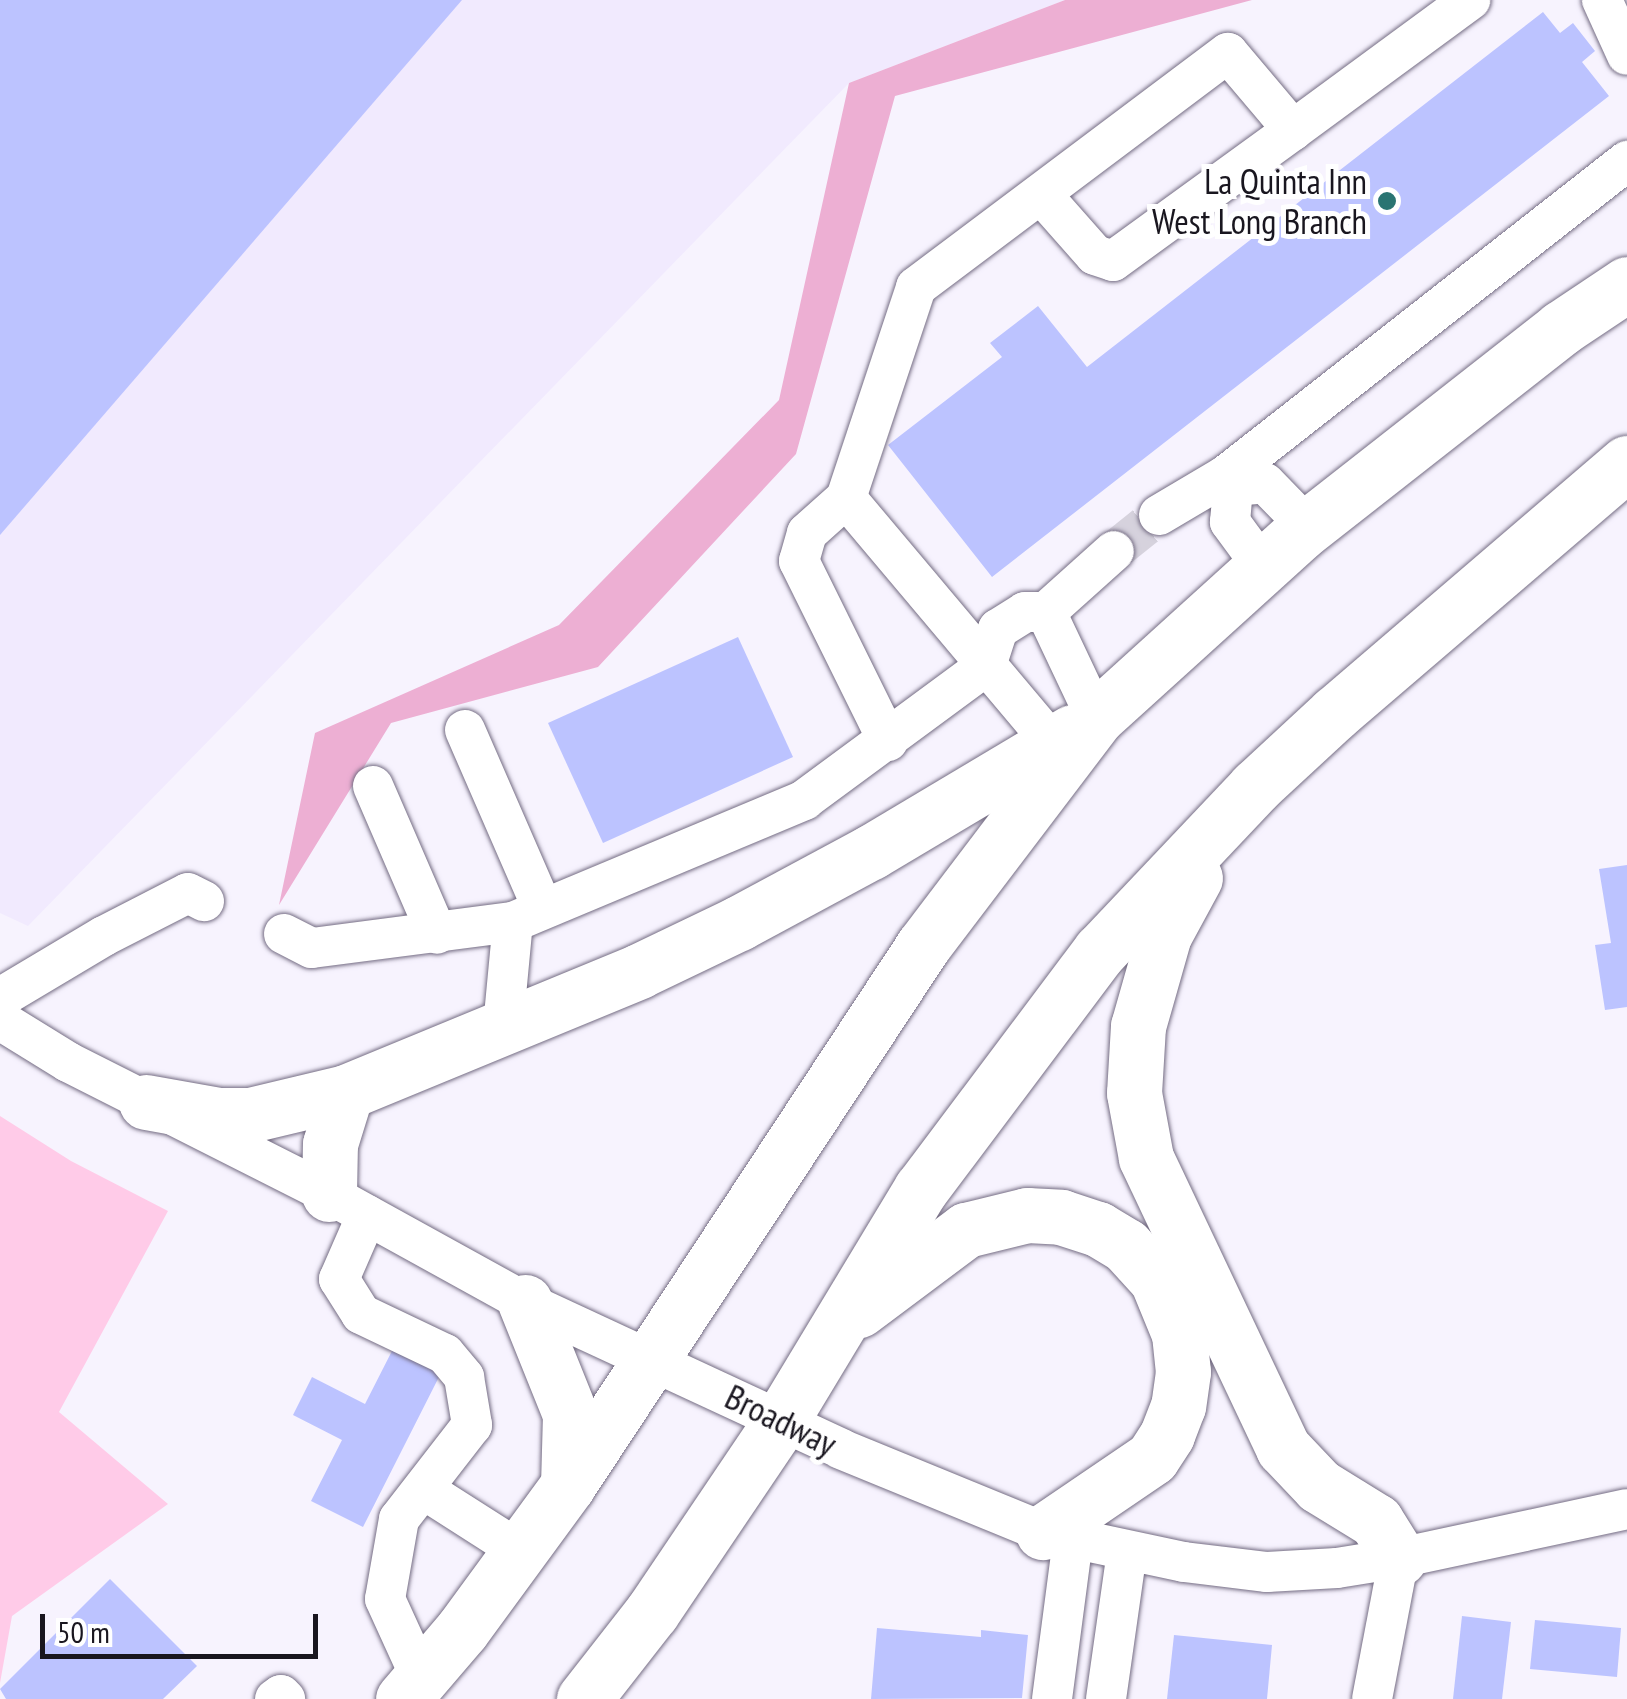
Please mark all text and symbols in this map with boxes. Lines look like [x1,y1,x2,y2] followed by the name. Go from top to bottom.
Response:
[1152,160,1367,242] place label: La Quinta Inn West Long Branch
[1376,190,1398,212] marker: La Quinta Inn West Long Branch
[719,1375,843,1465] street label: Broadway
[45,1594,322,1656] scale bar
[57,1612,110,1651] text: 50 m

